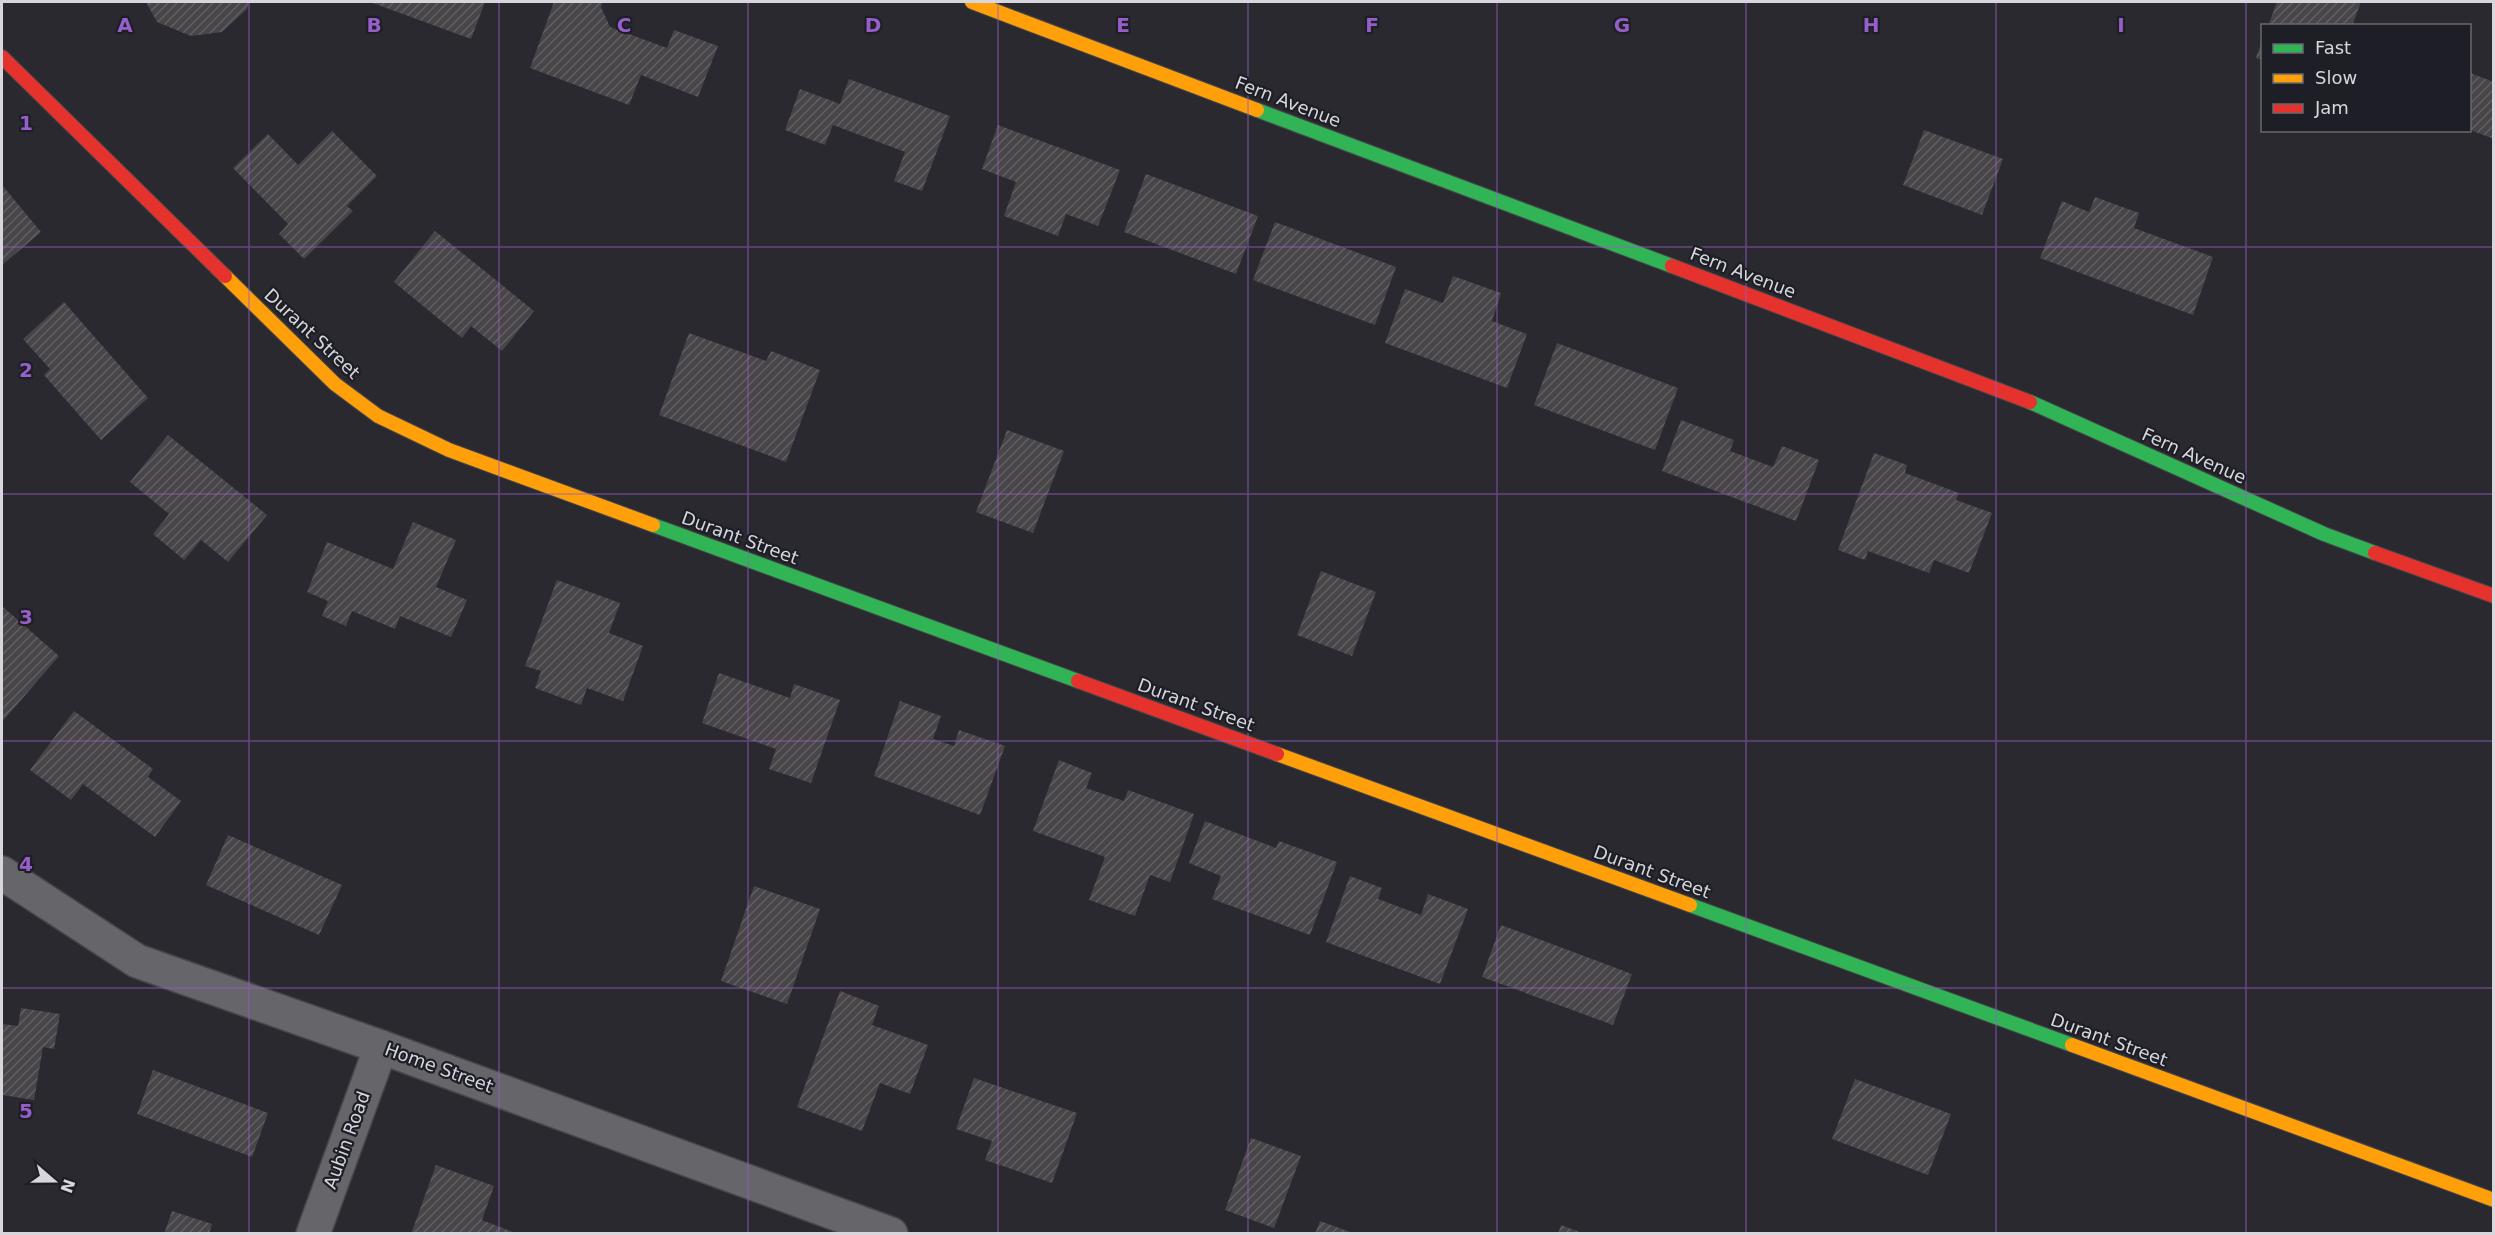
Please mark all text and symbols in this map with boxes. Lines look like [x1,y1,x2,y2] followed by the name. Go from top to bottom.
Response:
[117,13,133,37] text: A
[366,13,382,37] text: B
[617,13,631,37] text: C
[865,13,881,37] text: D
[1116,13,1130,37] text: E
[1365,13,1379,37] text: F
[1614,13,1630,37] text: G
[1863,13,1879,37] text: H
[2117,13,2125,37] text: I
[2261,24,2471,132] legend
[2315,37,2351,58] text: Fast
[2315,67,2357,88] text: Slow
[1232,72,1344,131] street label: Fern Avenue
[2314,97,2349,118] text: Jam
[19,111,33,135] text: 1
[1687,243,1799,302] street label: Fern Avenue
[260,284,364,383] street label: Durant Street
[19,358,33,382] text: 2
[2139,423,2249,488] street label: Fern Avenue
[679,507,801,568] street label: Durant Street
[19,605,33,629] text: 3
[1135,674,1257,735] street label: Durant Street
[1591,841,1713,902] street label: Durant Street
[19,852,33,876] text: 4
[2048,1009,2170,1070] street label: Durant Street
[382,1038,496,1097] street label: Home Street
[319,1088,374,1192] street label: Aubin Road
[19,1099,33,1123] text: 5
[24,1151,84,1211] north arrow
[56,1176,79,1196] text: N

